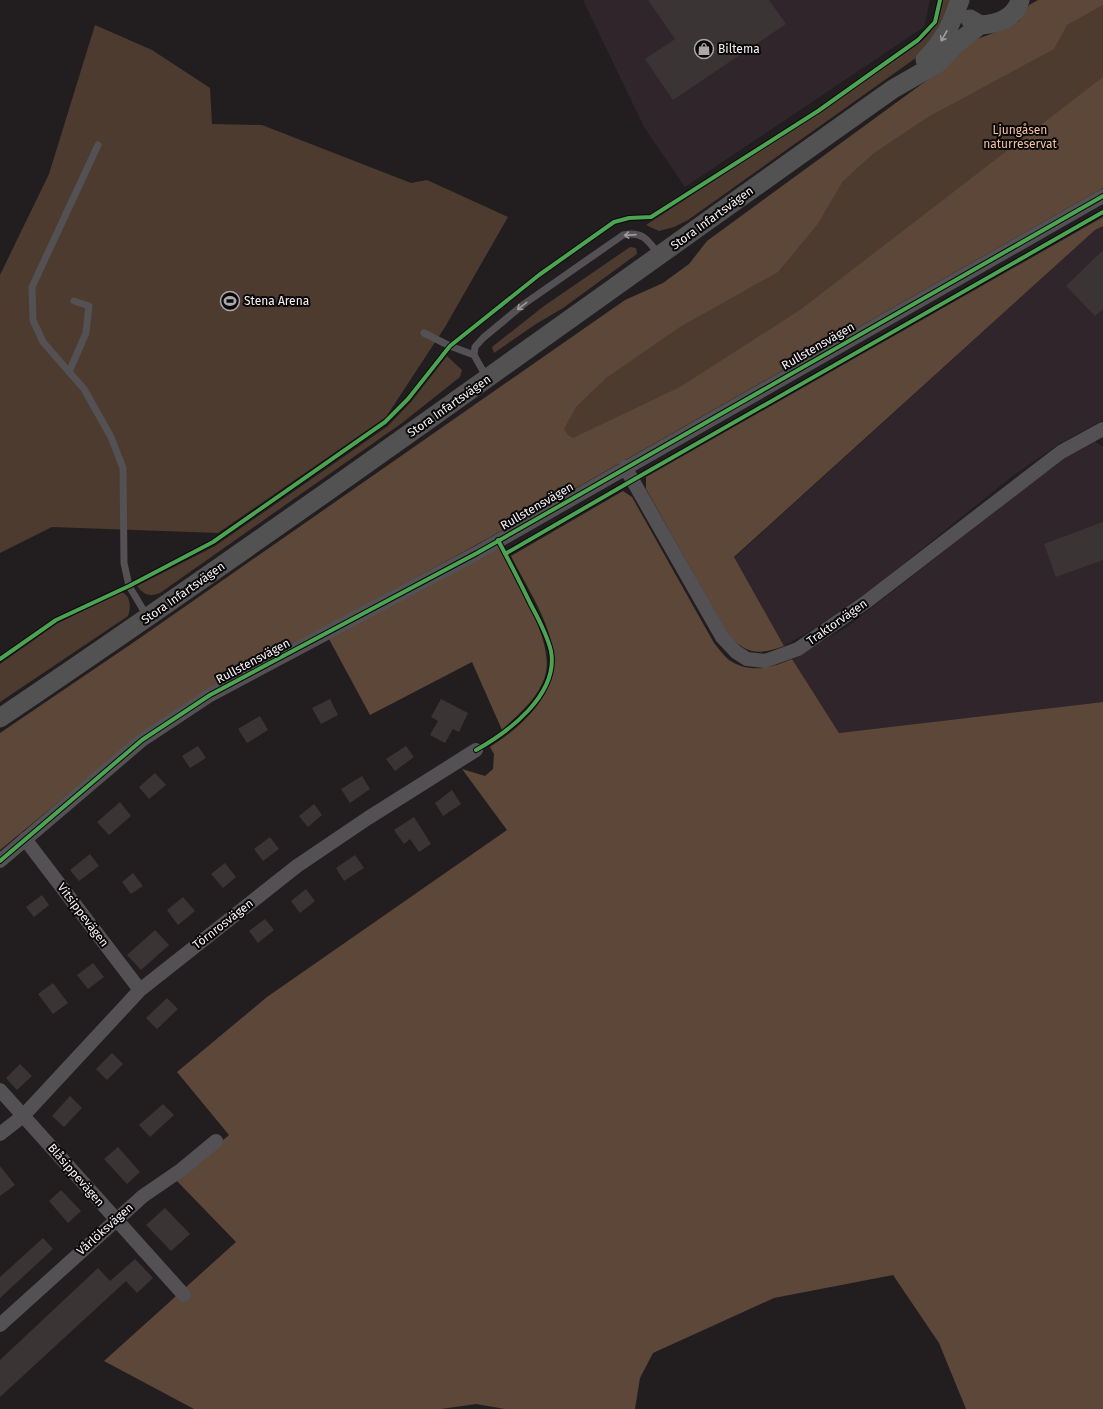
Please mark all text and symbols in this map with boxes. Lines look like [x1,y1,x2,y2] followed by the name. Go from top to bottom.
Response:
[940,29,948,41] one-way arrow
[693,38,715,60] shop icon: Biltema
[718,42,760,56] place label: Biltema
[983,123,1058,151] park label: Ljungåsen naturreservat
[668,183,756,253] street label: Stora Infartsvägen
[624,231,637,238] one-way arrow
[219,290,241,312] sports icon: Stena Arena
[244,294,309,308] place label: Stena Arena
[517,302,528,310] one-way arrow
[779,320,857,372] street label: Rullstensvägen
[405,372,493,440] street label: Stora Infartsvägen
[498,480,576,532] street label: Rullstensvägen
[139,559,227,627] street label: Stora Infartsvägen
[804,596,870,648] street label: Traktorvägen
[214,636,292,686] street label: Rullstensvägen
[55,880,111,950] street label: Vitsippevägen
[190,896,256,952] street label: Törnrosvägen
[45,1141,107,1209] street label: Blåsippevägen
[74,1200,136,1258] street label: Vårlöksvägen

